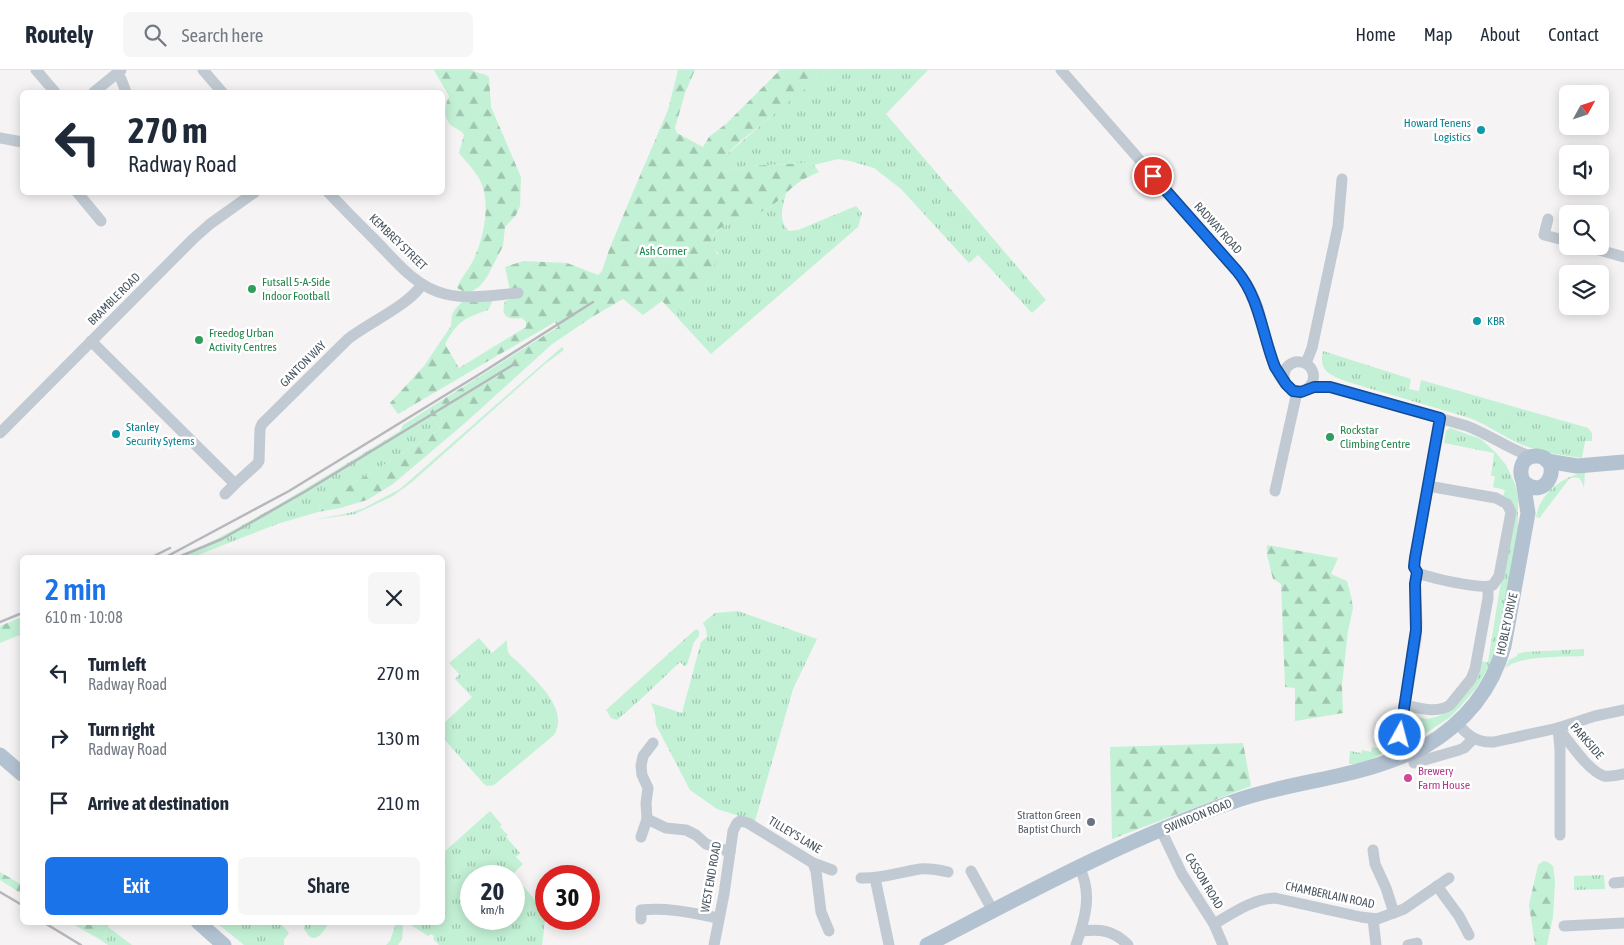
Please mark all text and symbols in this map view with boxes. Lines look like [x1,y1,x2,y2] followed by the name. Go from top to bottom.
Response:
[123,12,473,57] search box
[25,21,93,48] text: Routely
[141,21,169,49] icon: search
[181,24,263,46] text: Search here
[1356,24,1396,45] text: Home
[1424,24,1453,45] text: Map
[1481,24,1520,45] text: About
[1548,24,1599,45] text: Contact
[1559,85,1609,135] north arrow
[1559,85,1609,315] map controls
[45,110,110,175] icon: left
[128,110,207,150] text: 270 m
[1404,116,1471,144] place label: Howard Tenens Logistics
[1475,124,1487,136] marker: Howard Tenens Logistics
[1559,145,1609,195] button: sound
[128,151,237,177] text: Radway Road
[1132,155,1174,197] pin
[1139,162,1167,190] icon: arrive
[1191,199,1245,257] street label: RADWAY ROAD
[1559,205,1609,255] button: search
[366,211,430,273] street label: KEMBREY STREET
[640,244,687,258] park label: Ash Corner
[1559,265,1609,315] button: layers
[85,270,143,328] street label: BRAMBLE ROAD
[262,275,331,303] place label: Futsall 5-A-Side Indoor Football
[246,283,258,295] marker: Futsall 5-A-Side Indoor Football
[1487,314,1505,328] place label: KBR
[1471,315,1483,327] marker: KBR
[209,326,277,354] place label: Freedog Urban Activity Centres
[193,334,205,346] marker: Freedog Urban Activity Centres
[277,338,329,390] street label: GANTON WAY
[126,420,195,448] place label: Stanley Security Sytems
[1340,423,1410,451] place label: Rockstar Climbing Centre
[110,428,122,440] marker: Stanley Security Sytems
[1324,431,1336,443] marker: Rockstar Climbing Centre
[45,572,106,606] text: 2 min
[368,572,420,624] button: close
[1494,592,1520,656] street label: HOBLEY DRIVE
[45,608,123,626] text: 610 m · 10:08
[88,653,146,675] text: Turn left
[45,659,73,687] icon: left
[377,662,420,684] text: 270 m
[88,675,167,693] text: Radway Road
[1373,708,1425,760] position arrow
[88,718,155,740] text: Turn right
[1568,720,1606,762] street label: PARKSIDE
[45,724,73,752] icon: right
[377,727,420,749] text: 130 m
[88,740,167,758] text: Radway Road
[1418,764,1470,792] place label: Brewery Farm House
[1402,772,1414,784] marker: Brewery Farm House
[45,789,73,817] icon: arrive
[88,792,229,814] text: Arrive at destination
[377,792,420,814] text: 210 m
[1162,796,1234,836] street label: SWINDON ROAD
[1017,808,1081,836] place label: Stratton Green Baptist Church
[766,814,824,856] street label: TILLEY'S LANE
[1085,816,1097,828] marker: Stratton Green Baptist Church
[698,840,724,914] street label: WEST END ROAD
[1182,851,1226,912] street label: CASSON ROAD
[45,857,228,915] button: Exit
[238,857,420,915] button: Share
[535,865,600,930] speed limit sign: 30
[481,877,504,905] text: 20
[1284,879,1376,911] street label: CHAMBERLAIN ROAD
[481,903,504,917] text: km/h

